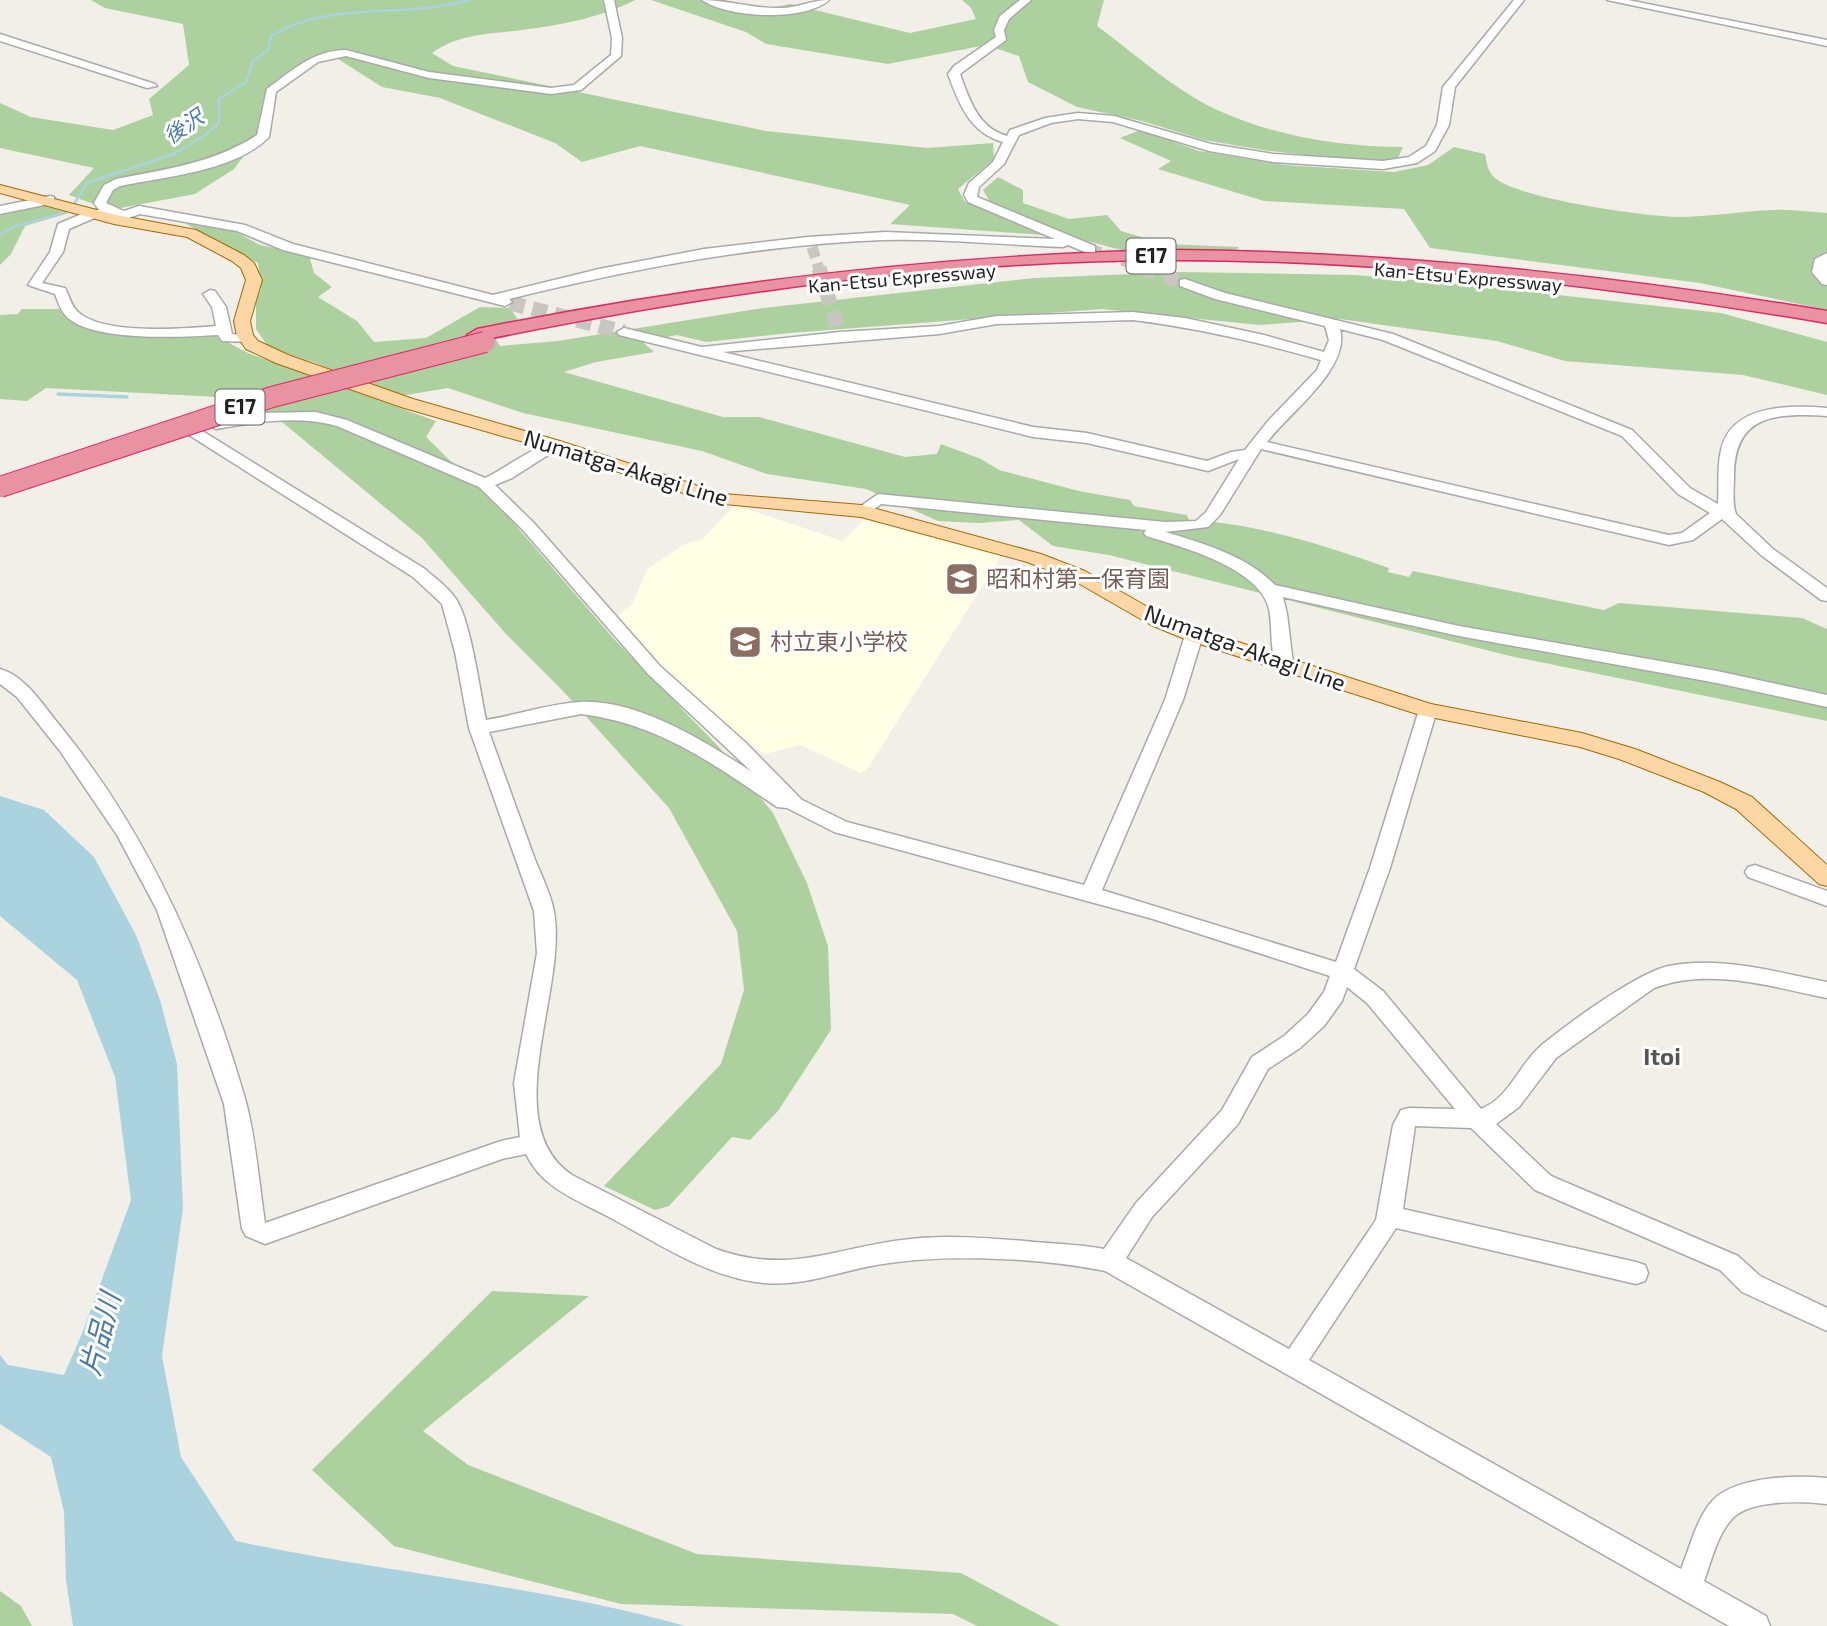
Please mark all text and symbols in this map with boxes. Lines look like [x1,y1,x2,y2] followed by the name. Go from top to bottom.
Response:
[159,102,210,148] water label: 後沢
[1126,238,1176,274] road number: E17
[1373,257,1563,296] street label: Kan-Etsu Expressway
[807,258,997,297] street label: Kan-Etsu Expressway
[216,390,264,424] road number: E17
[521,423,732,511] street label: Numatga-Akagi Line
[943,560,981,598] school or university icon: 昭和村第一保育園
[986,564,1170,592] place label: 昭和村第一保育園
[1141,598,1350,696] street label: Numatga-Akagi Line
[726,623,764,661] school or university icon: 村立東小学校
[770,627,908,655] place label: 村立東小学校
[1643,1041,1681,1070] district label: Itoi
[72,1286,127,1379] water label: 片品川

